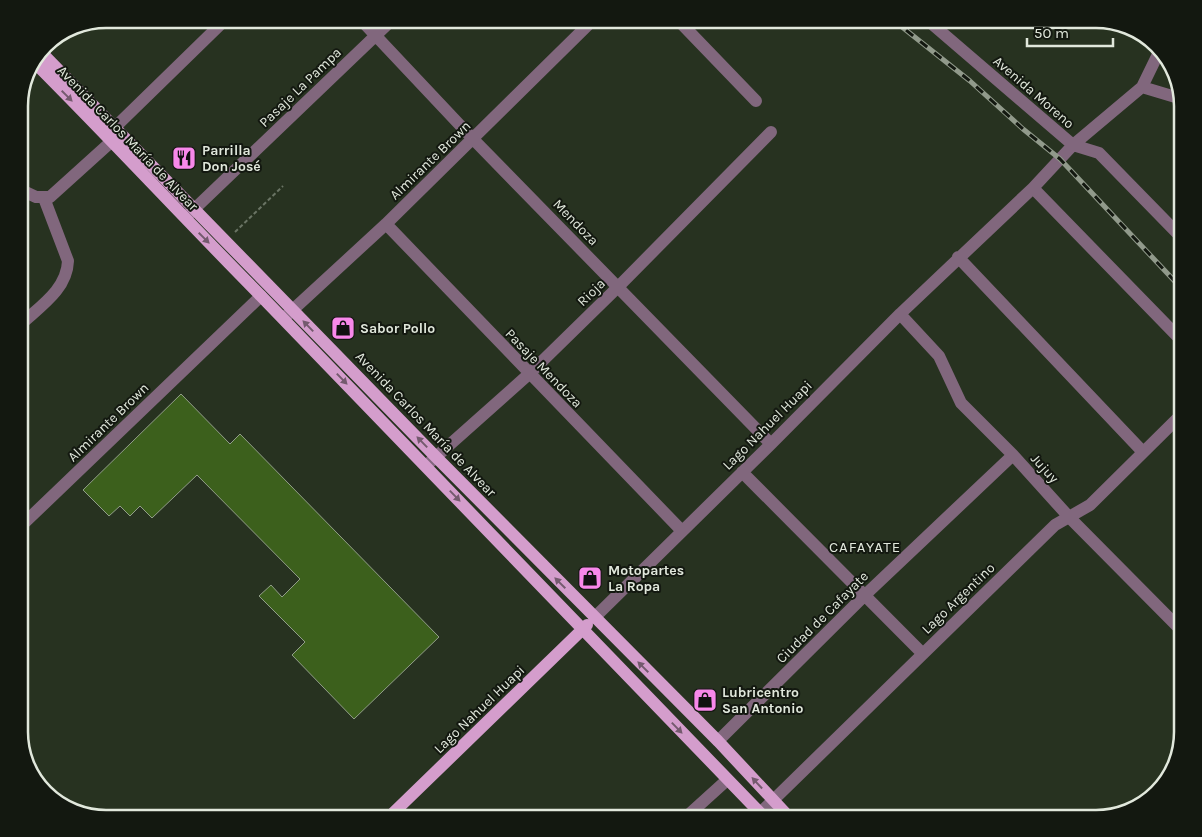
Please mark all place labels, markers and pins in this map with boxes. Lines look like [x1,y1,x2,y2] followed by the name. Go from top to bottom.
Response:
[202,142,261,175] place label: Parrilla Don José
[171,145,197,171] restaurant icon: Parrilla Don José
[330,315,356,341] shop icon: Sabor Pollo
[360,320,435,337] place label: Sabor Pollo
[608,562,684,595] place label: Motopartes La Ropa
[577,565,603,591] shop icon: Motopartes La Ropa
[722,684,804,717] place label: Lubricentro San Antonio
[692,687,718,713] shop icon: Lubricentro San Antonio

